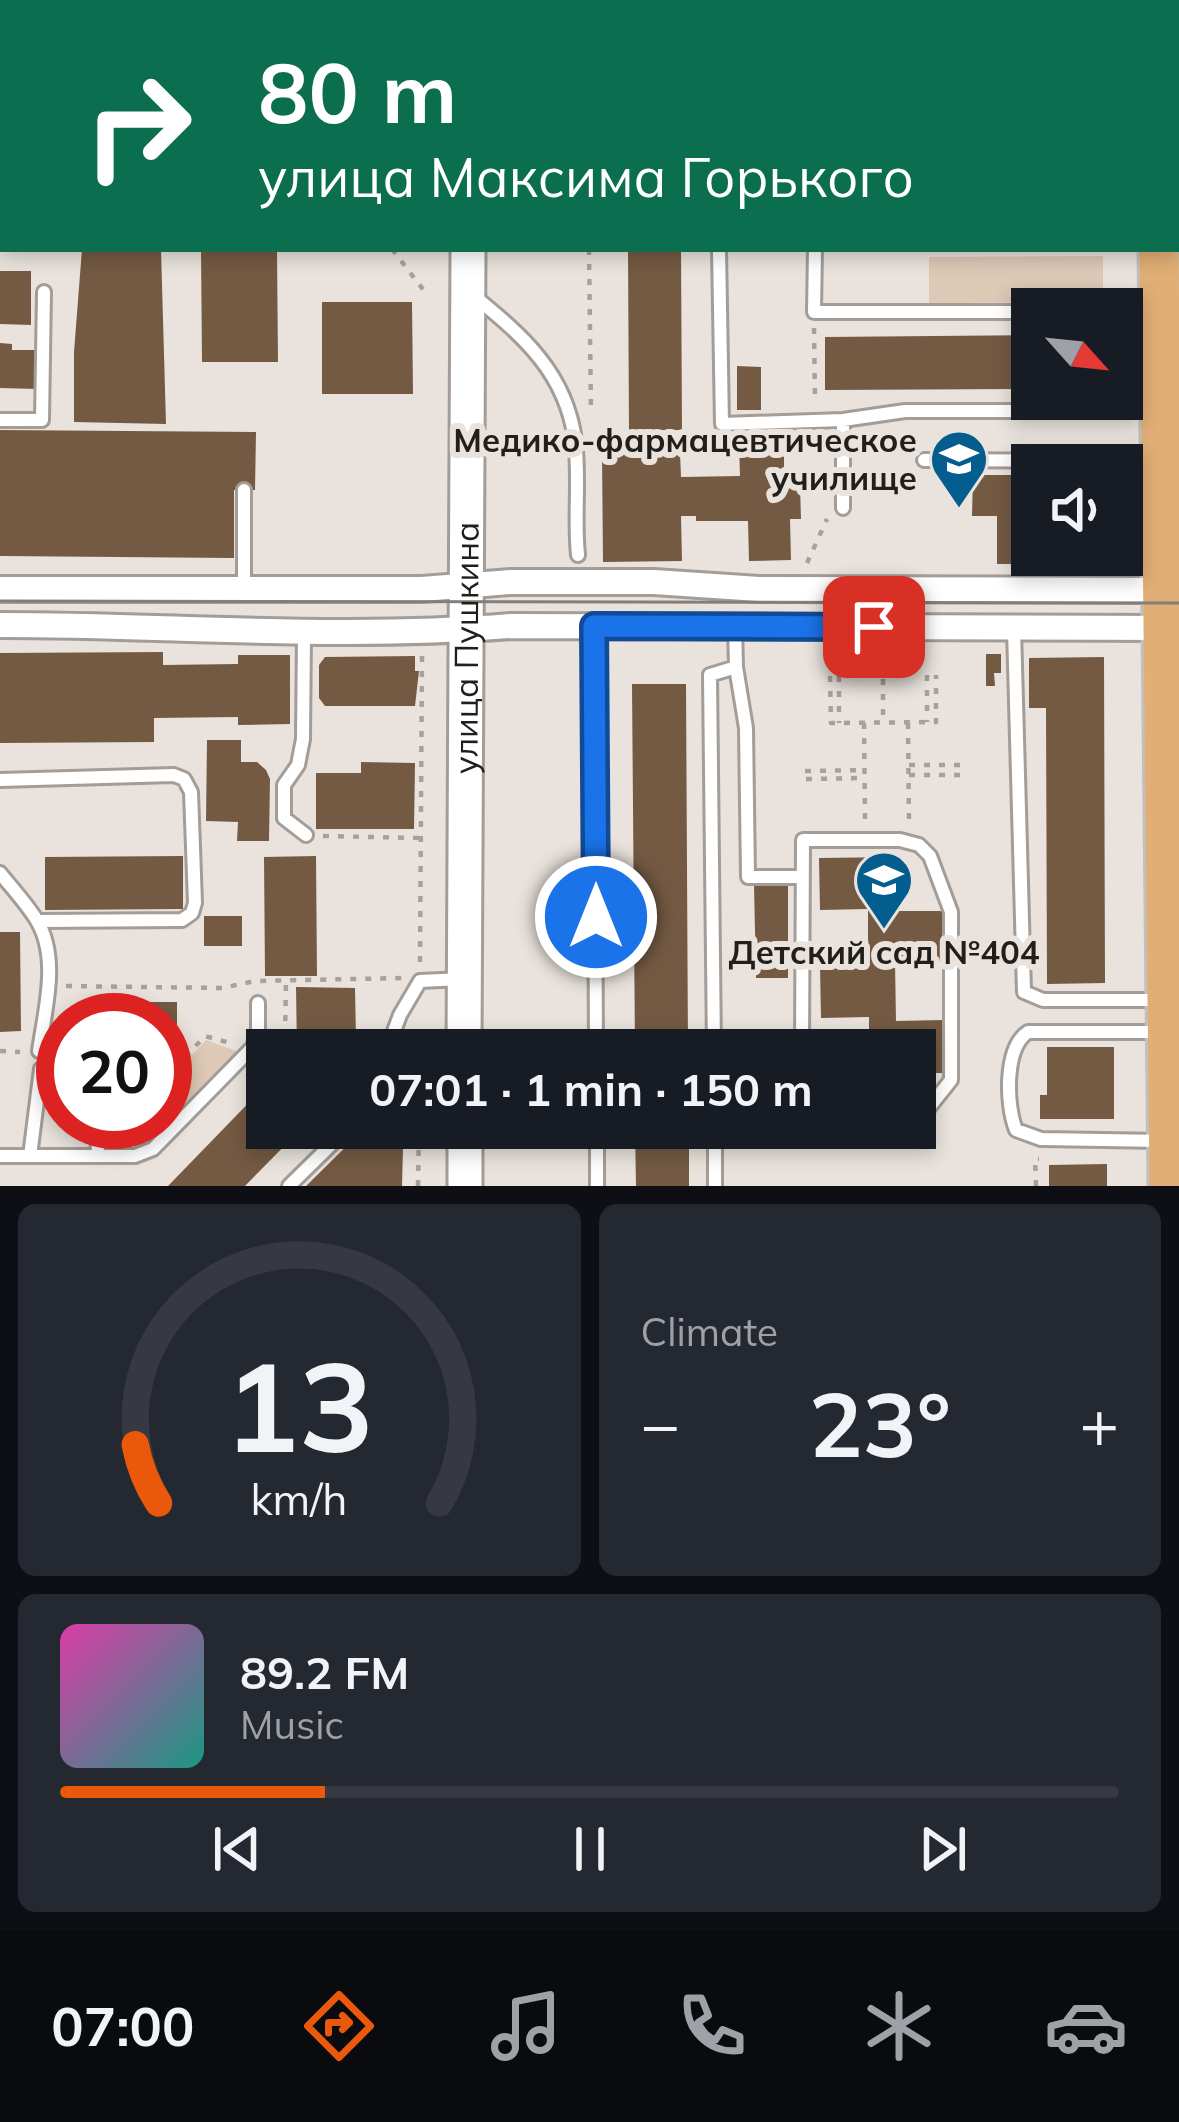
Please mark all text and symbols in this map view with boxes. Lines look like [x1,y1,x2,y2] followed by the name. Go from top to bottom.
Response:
[258,39,457,144] text: 80 m
[60,48,216,204] icon: right
[258,143,914,211] text: улица Максима Горького
[1011,288,1143,420] north arrow
[1011,288,1143,576] map controls
[453,419,917,498] place label: Медико-фармацевтическое училище
[928,428,990,510] school or university icon: Медико-фармацевтическое училище
[1011,444,1143,576] button: sound
[444,522,487,774] street label: улица Пушкина
[823,576,925,678] pin
[841,594,907,660] icon: arrive
[853,849,915,931] school or university icon: Детский сад №404
[533,854,659,980] position arrow
[728,931,1040,972] place label: Детский сад №404
[36,993,192,1149] speed limit sign: 20
[369,1061,813,1117] text: 07:01 · 1 min · 150 m
[641,1307,778,1356] text: Climate
[224,1327,374,1483] text: 13
[809,1367,951,1480] text: 23°
[641,1382,680,1465] text: −
[1079,1382,1119,1465] text: +
[251,1472,348,1526] text: km/h
[240,1644,409,1700] text: 89.2 FM
[240,1700,344,1749] text: Music
[204,1816,270,1882] icon: previous
[557,1816,623,1882] icon: pause
[910,1816,976,1882] icon: next
[297,1984,381,2068] icon: directions
[484,1984,568,2068] icon: music
[670,1984,754,2068] icon: phone
[857,1984,941,2068] icon: climate
[1044,1984,1128,2068] icon: car
[51,1992,194,2060] text: 07:00

